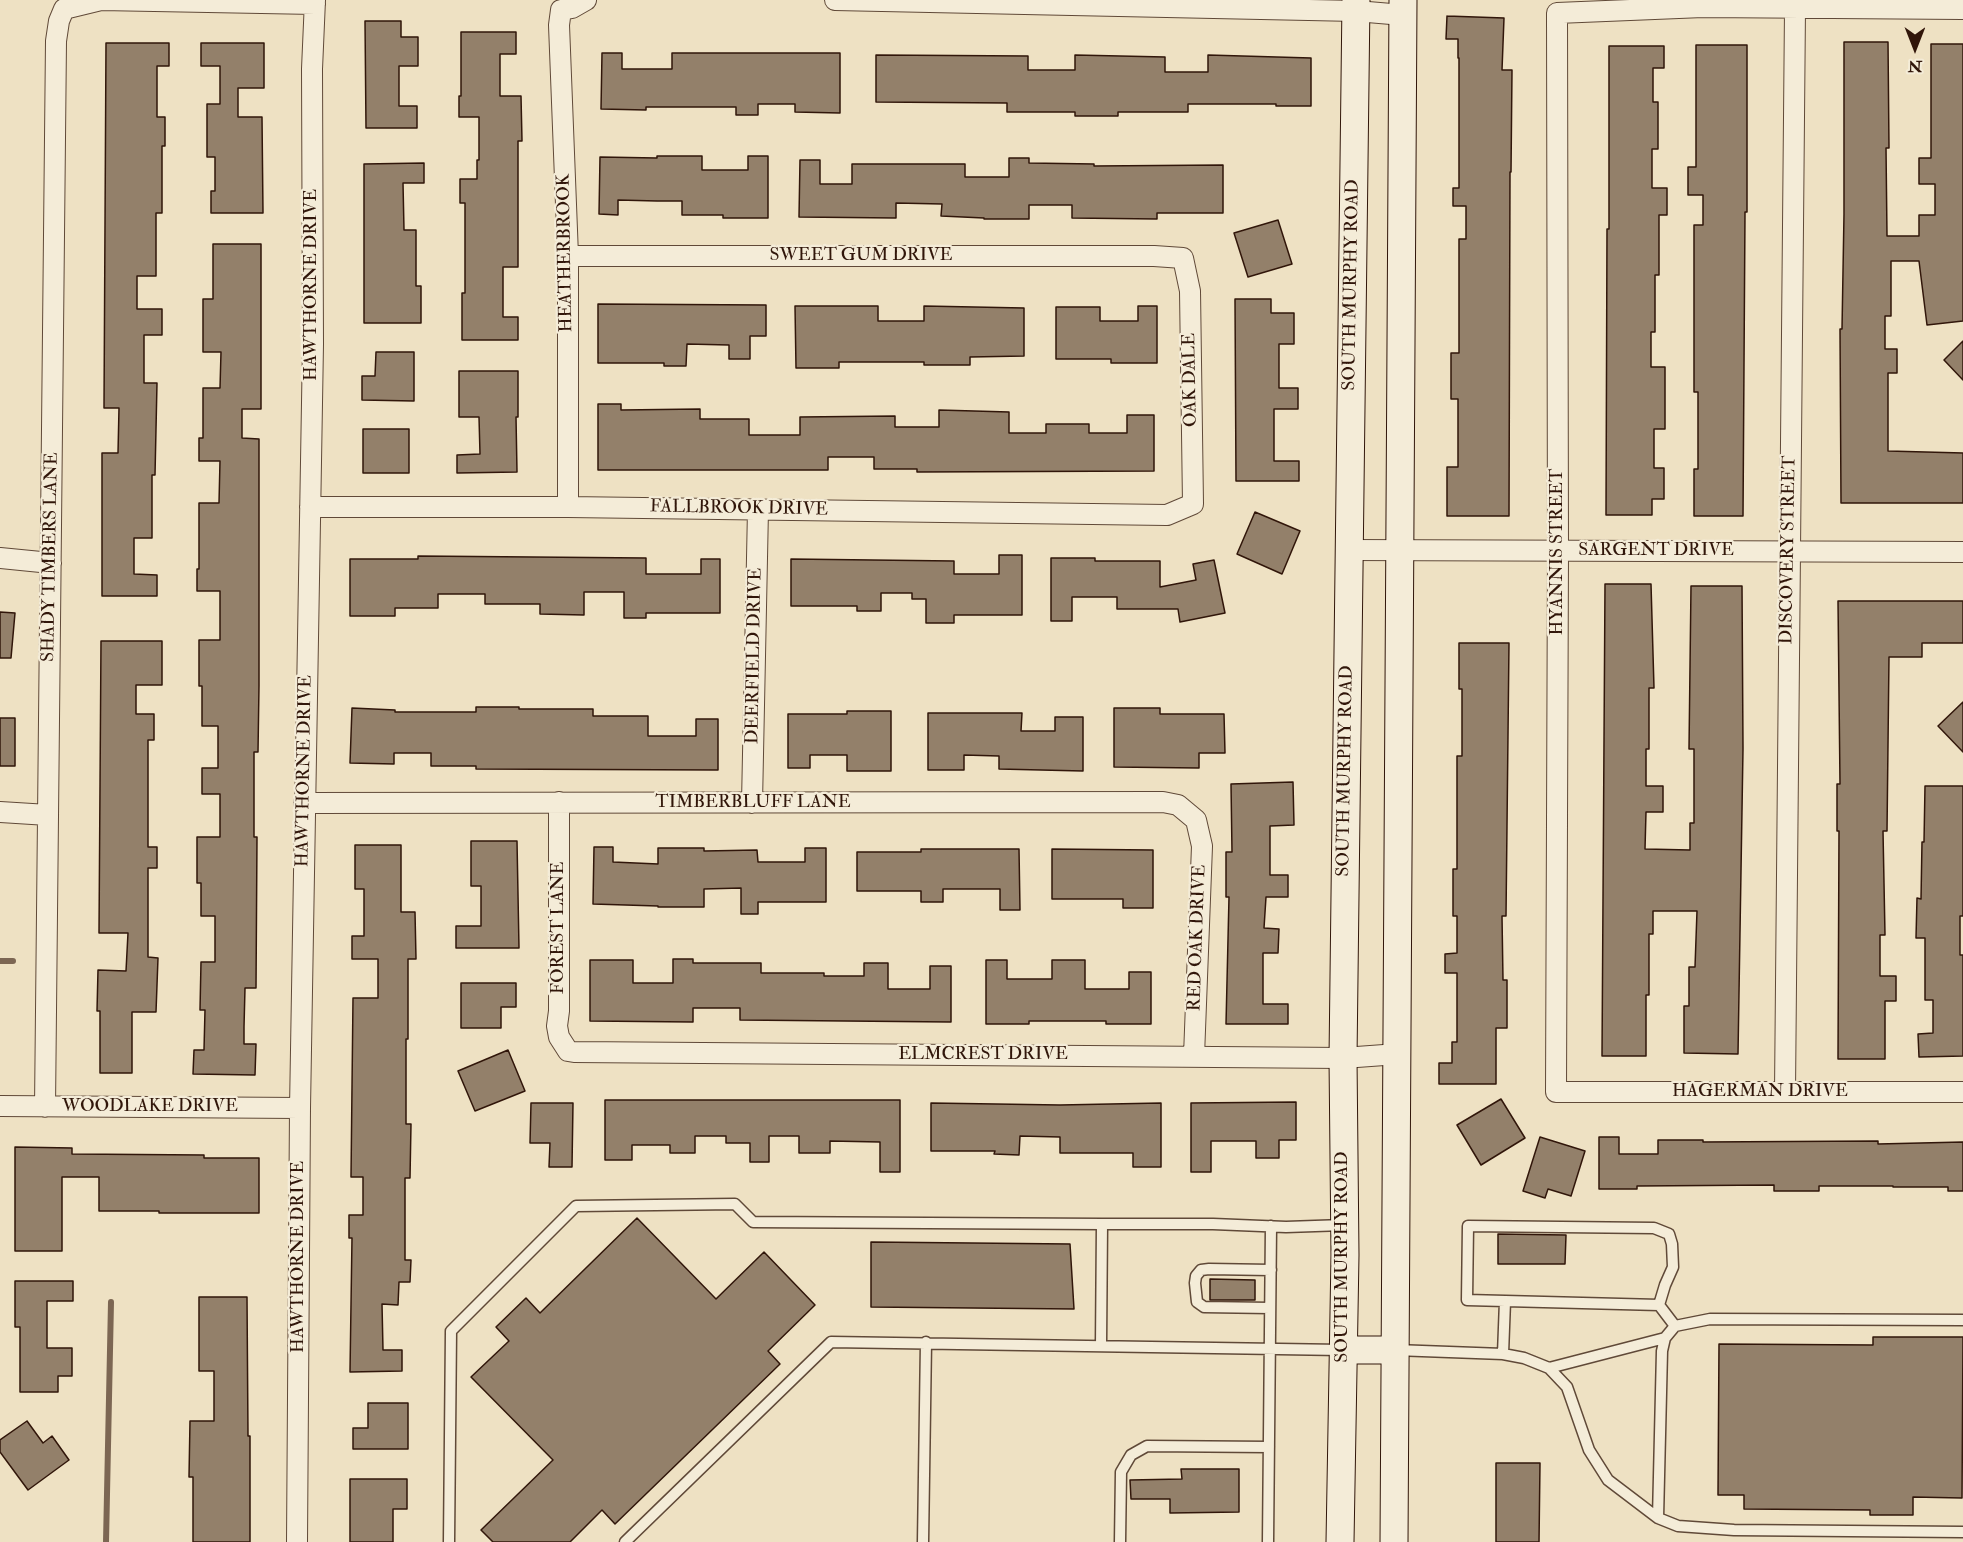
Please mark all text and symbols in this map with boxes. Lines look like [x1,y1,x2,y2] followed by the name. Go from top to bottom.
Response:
[1885,18,1945,78] north arrow
[1908,56,1922,76] text: N
[554,174,578,332] street label: HEATHERBROOK
[1339,179,1365,391] street label: SOUTH MURPHY ROAD
[301,189,323,381] street label: HAWTHORNE DRIVE
[769,245,953,267] street label: SWEET GUM DRIVE
[1179,333,1203,427] street label: OAK DALE
[38,452,64,662] street label: SHADY TIMBERS LANE
[1777,455,1801,645] street label: DISCOVERY STREET
[1547,469,1569,635] street label: HYANNIS STREET
[650,497,828,521] street label: FALLBROOK DRIVE
[1578,540,1734,562] street label: SARGENT DRIVE
[743,568,767,744] street label: DEERFIELD DRIVE
[1333,665,1359,877] street label: SOUTH MURPHY ROAD
[293,675,317,867] street label: HAWTHORNE DRIVE
[655,792,851,814] street label: TIMBERBLUFF LANE
[548,862,570,994] street label: FOREST LANE
[1185,864,1211,1012] street label: RED OAK DRIVE
[898,1044,1068,1066] street label: ELMCREST DRIVE
[1672,1081,1848,1103] street label: HAGERMAN DRIVE
[62,1096,238,1118] street label: WOODLAKE DRIVE
[1332,1151,1354,1363] street label: SOUTH MURPHY ROAD
[288,1161,310,1353] street label: HAWTHORNE DRIVE

